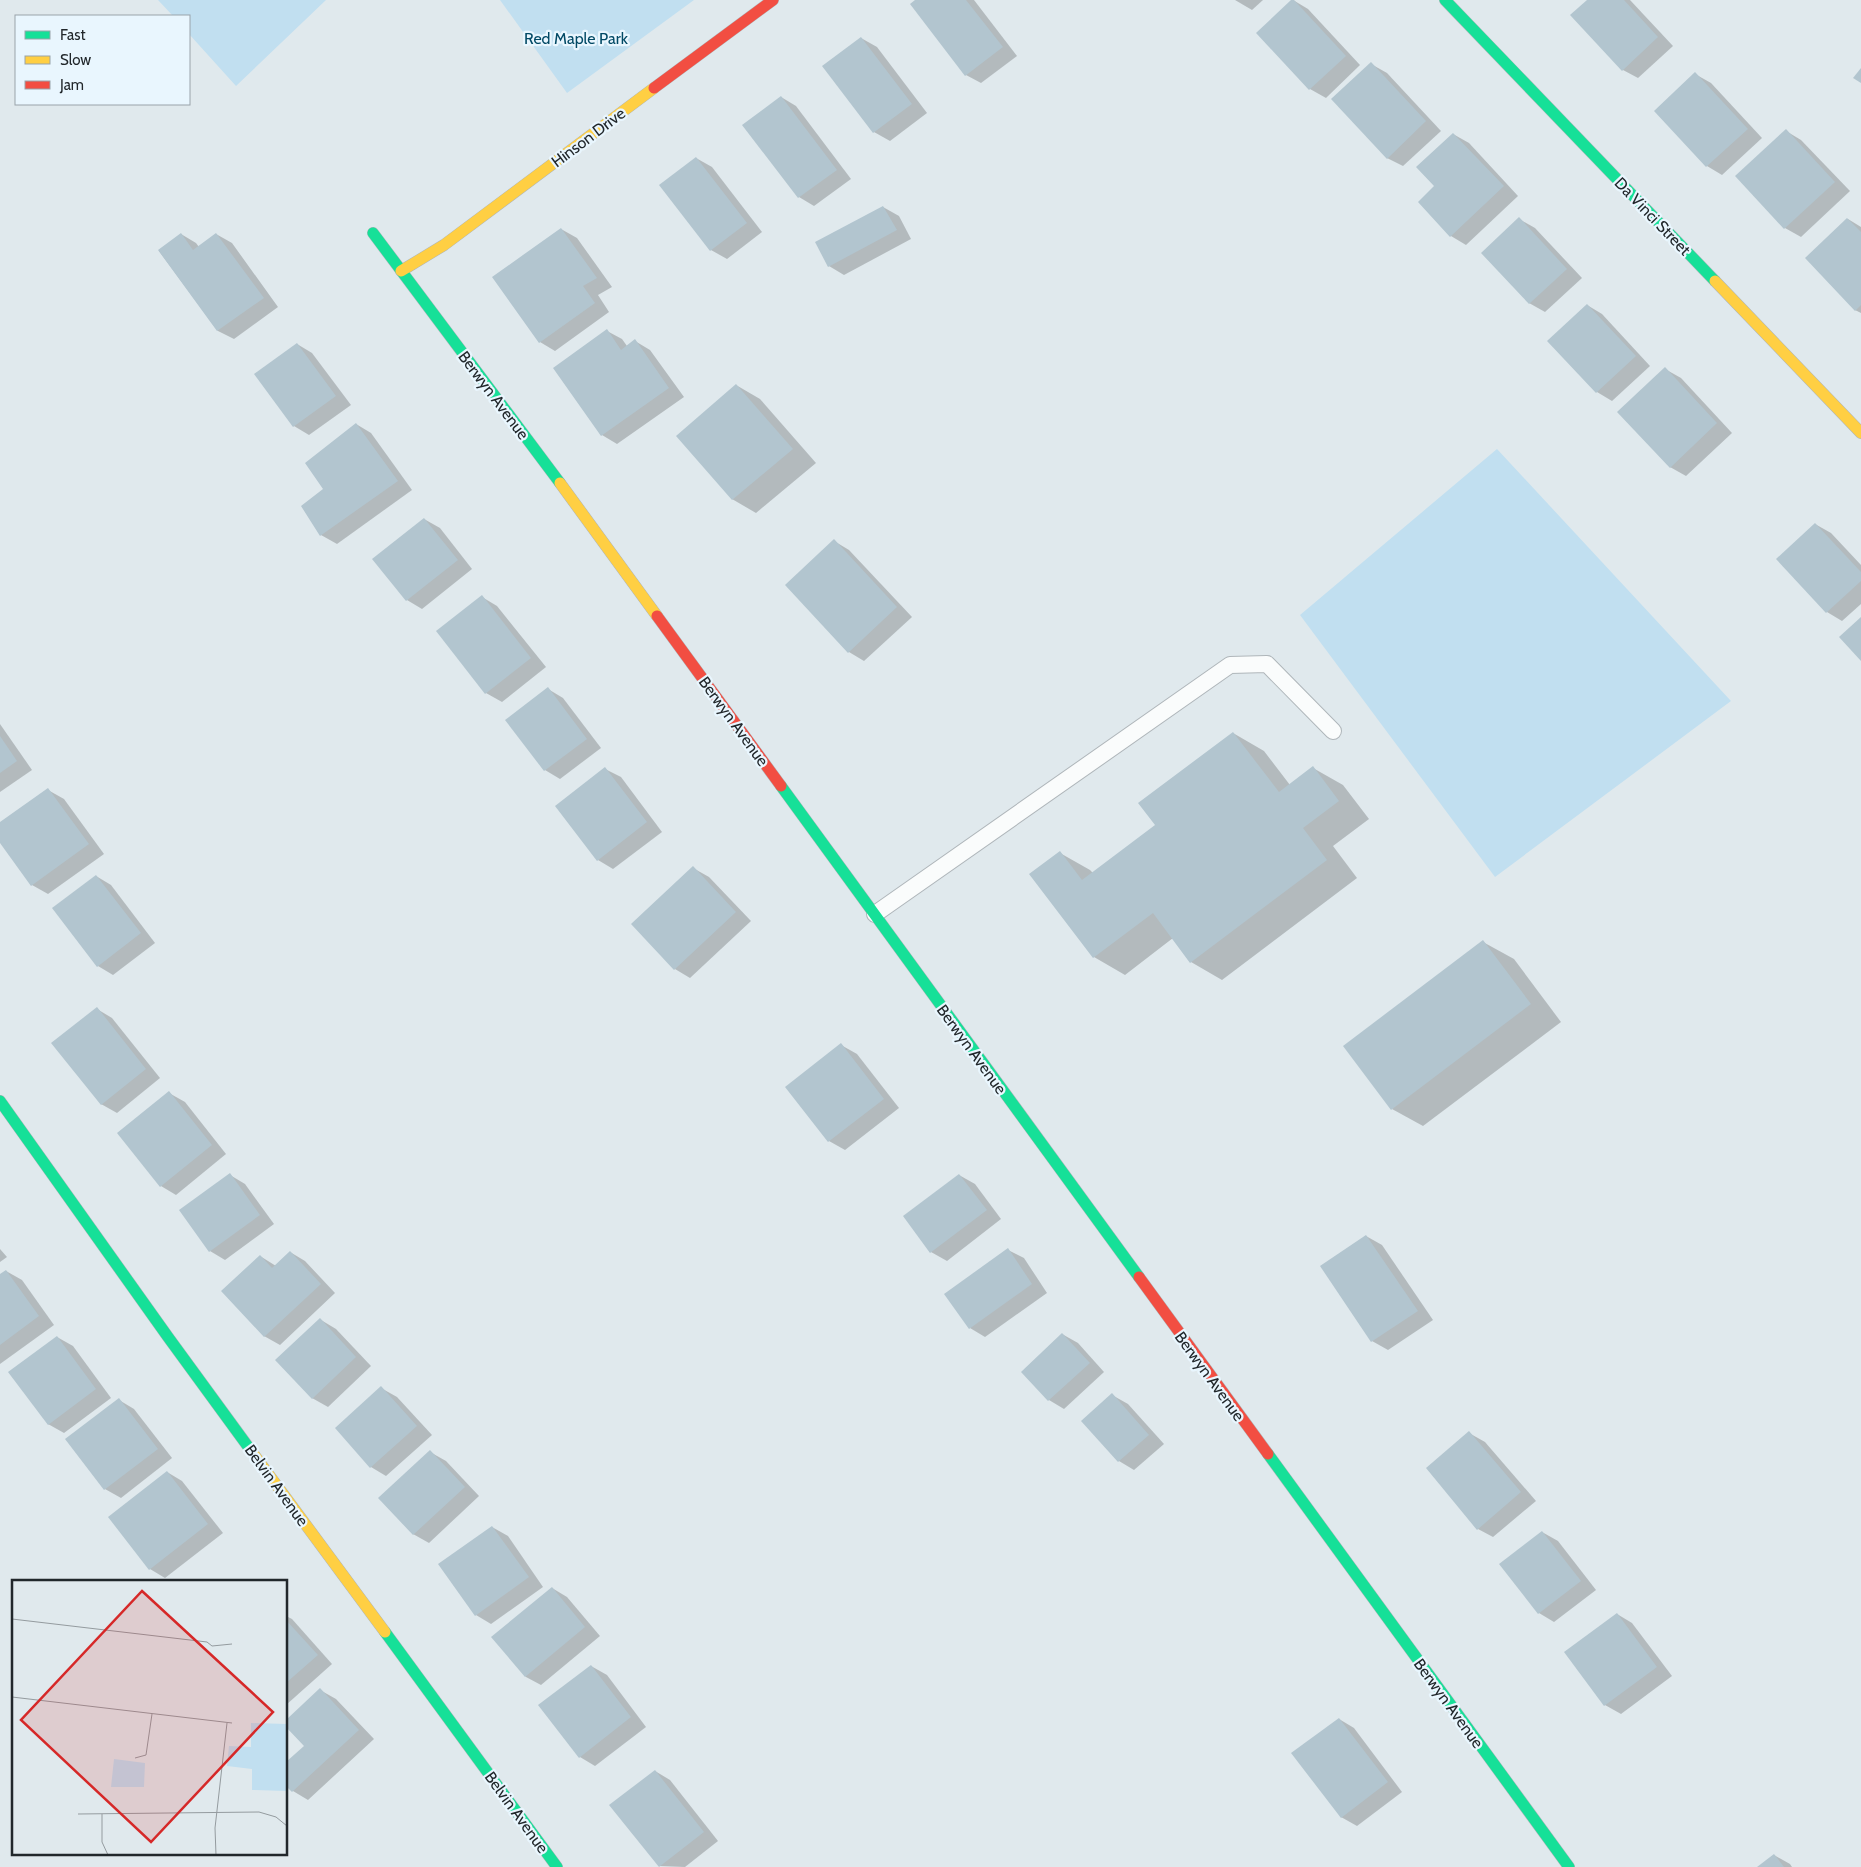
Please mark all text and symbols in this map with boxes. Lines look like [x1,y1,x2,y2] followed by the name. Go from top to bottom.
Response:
[15,15,190,105] legend
[60,26,85,44] text: Fast
[524,29,629,48] park label: Red Maple Park
[60,51,91,69] text: Slow
[59,76,84,94] text: Jam
[548,104,629,171] street label: Hinson Drive
[1611,173,1695,260] street label: Da Vinci Street
[454,347,533,443] street label: Berwyn Avenue
[695,673,772,770] street label: Berwyn Avenue
[933,1001,1010,1098] street label: Berwyn Avenue
[1171,1328,1248,1425] street label: Berwyn Avenue
[241,1441,312,1530] street label: Belvin Avenue
[12,1580,288,1854] inset map
[1410,1655,1487,1752] street label: Berwyn Avenue
[481,1768,552,1857] street label: Belvin Avenue

